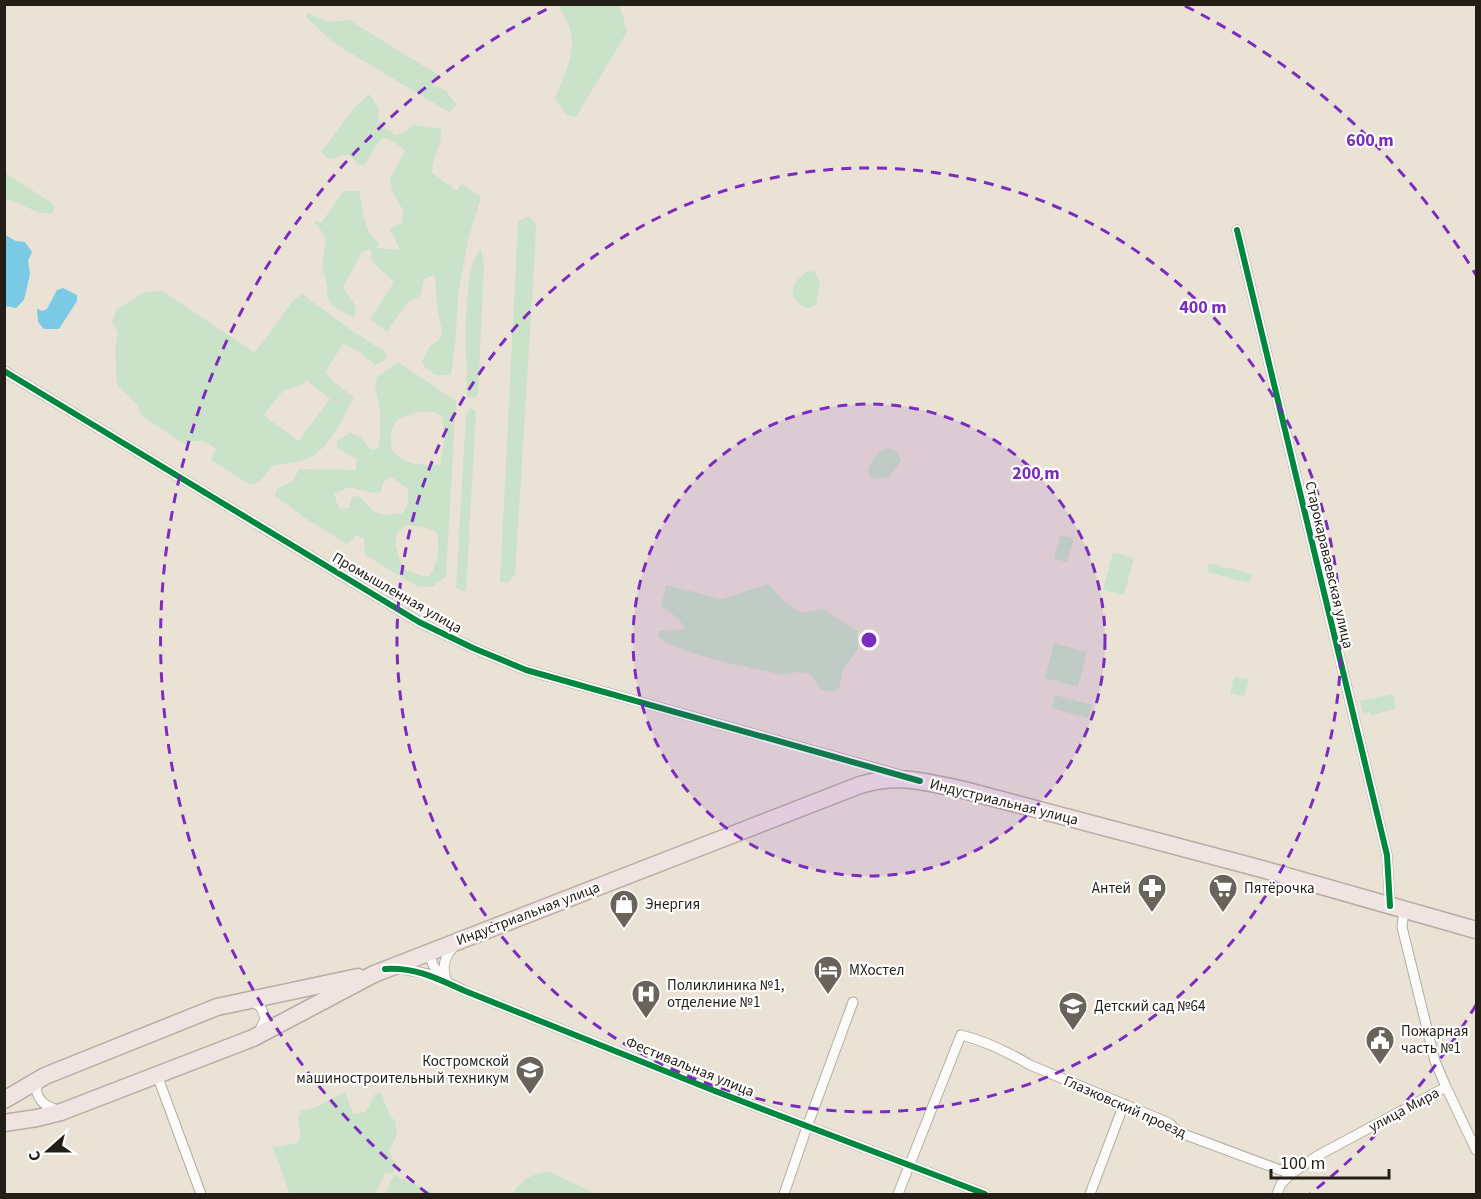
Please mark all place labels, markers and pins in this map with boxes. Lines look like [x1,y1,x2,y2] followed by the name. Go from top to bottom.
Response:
[859,630,879,650] centre of rings
[1136,872,1168,914] pharmacy icon: Антей
[1207,872,1239,914] supermarket icon: Пятёрочка
[1092,878,1131,899] place label: Антей
[1244,878,1315,899] place label: Пятёрочка
[608,888,640,930] shop icon: Энергия
[645,894,700,915] place label: Энергия
[812,954,844,996] hotel icon: МХостел
[849,960,904,981] place label: МХостел
[667,975,784,1013] place label: Поликлиника №1, отделение №1
[630,978,662,1020] hospital icon: Поликлиника №1, отделение №1
[1057,990,1089,1032] school or university icon: Детский сад №64
[1094,996,1206,1017] place label: Детский сад №64
[1401,1021,1469,1059] place label: Пожарная часть №1
[1364,1024,1396,1066] public building icon: Пожарная часть №1
[296,1051,509,1089] place label: Костромской машиностроительный техникум
[514,1054,546,1096] school or university icon: Костромской машиностроительный техникум

